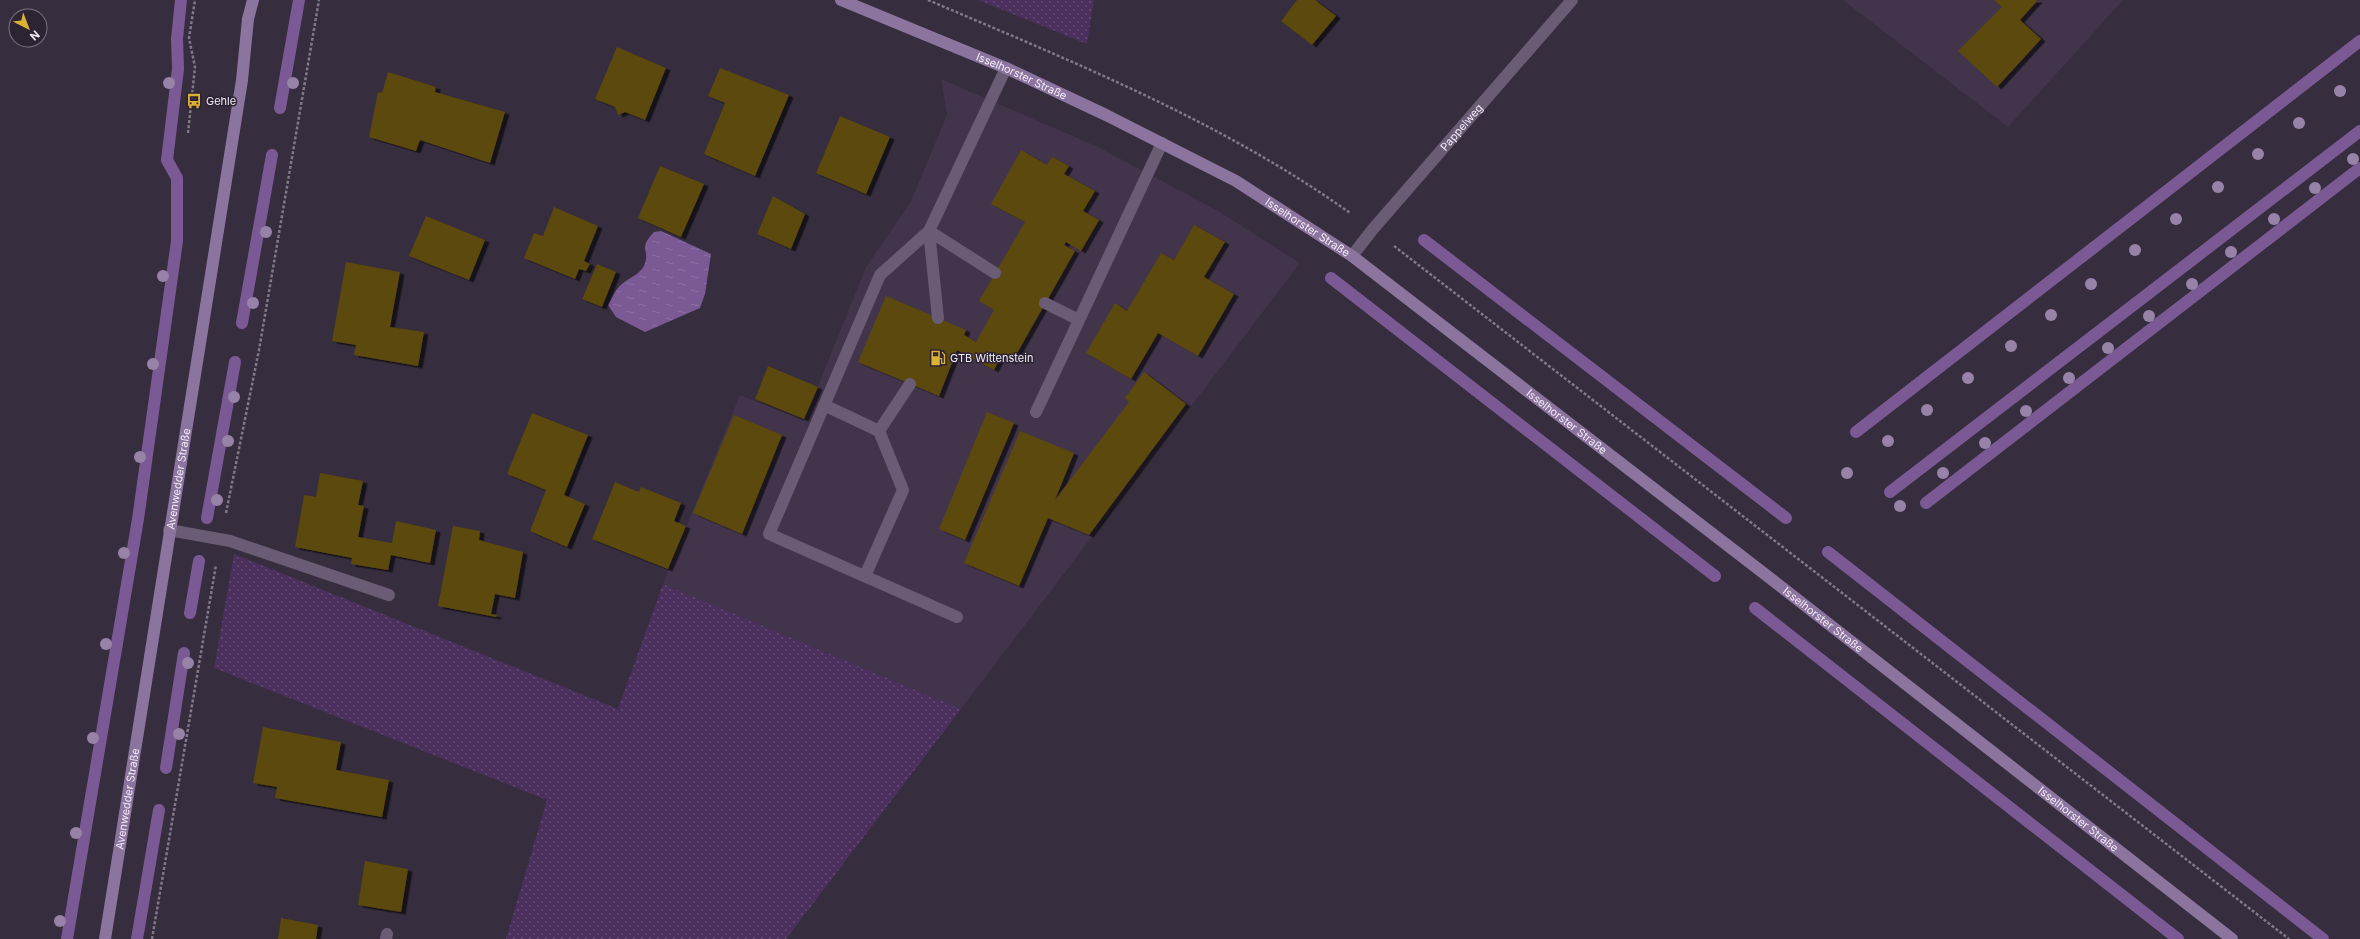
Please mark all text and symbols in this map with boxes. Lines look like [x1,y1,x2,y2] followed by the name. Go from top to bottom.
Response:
[8,8,48,48] north arrow
[27,27,42,43] text: N
[974,50,1069,103] street label: Isselhorster Straße
[185,92,203,110] bus stop icon: Gehle
[206,94,236,108] place label: Gehle
[1437,101,1486,154] street label: Pappelweg
[1263,195,1353,260] street label: Isselhorster Straße
[929,349,947,367] fuel station icon: GTB Wittenstein
[950,351,1033,365] place label: GTB Wittenstein
[1524,386,1610,457] street label: Isselhorster Straße
[163,427,193,530] street label: Avenwedder Straße
[1780,584,1866,655] street label: Isselhorster Straße
[112,747,142,850] street label: Avenwedder Straße
[2035,783,2121,855] street label: Isselhorster Straße

